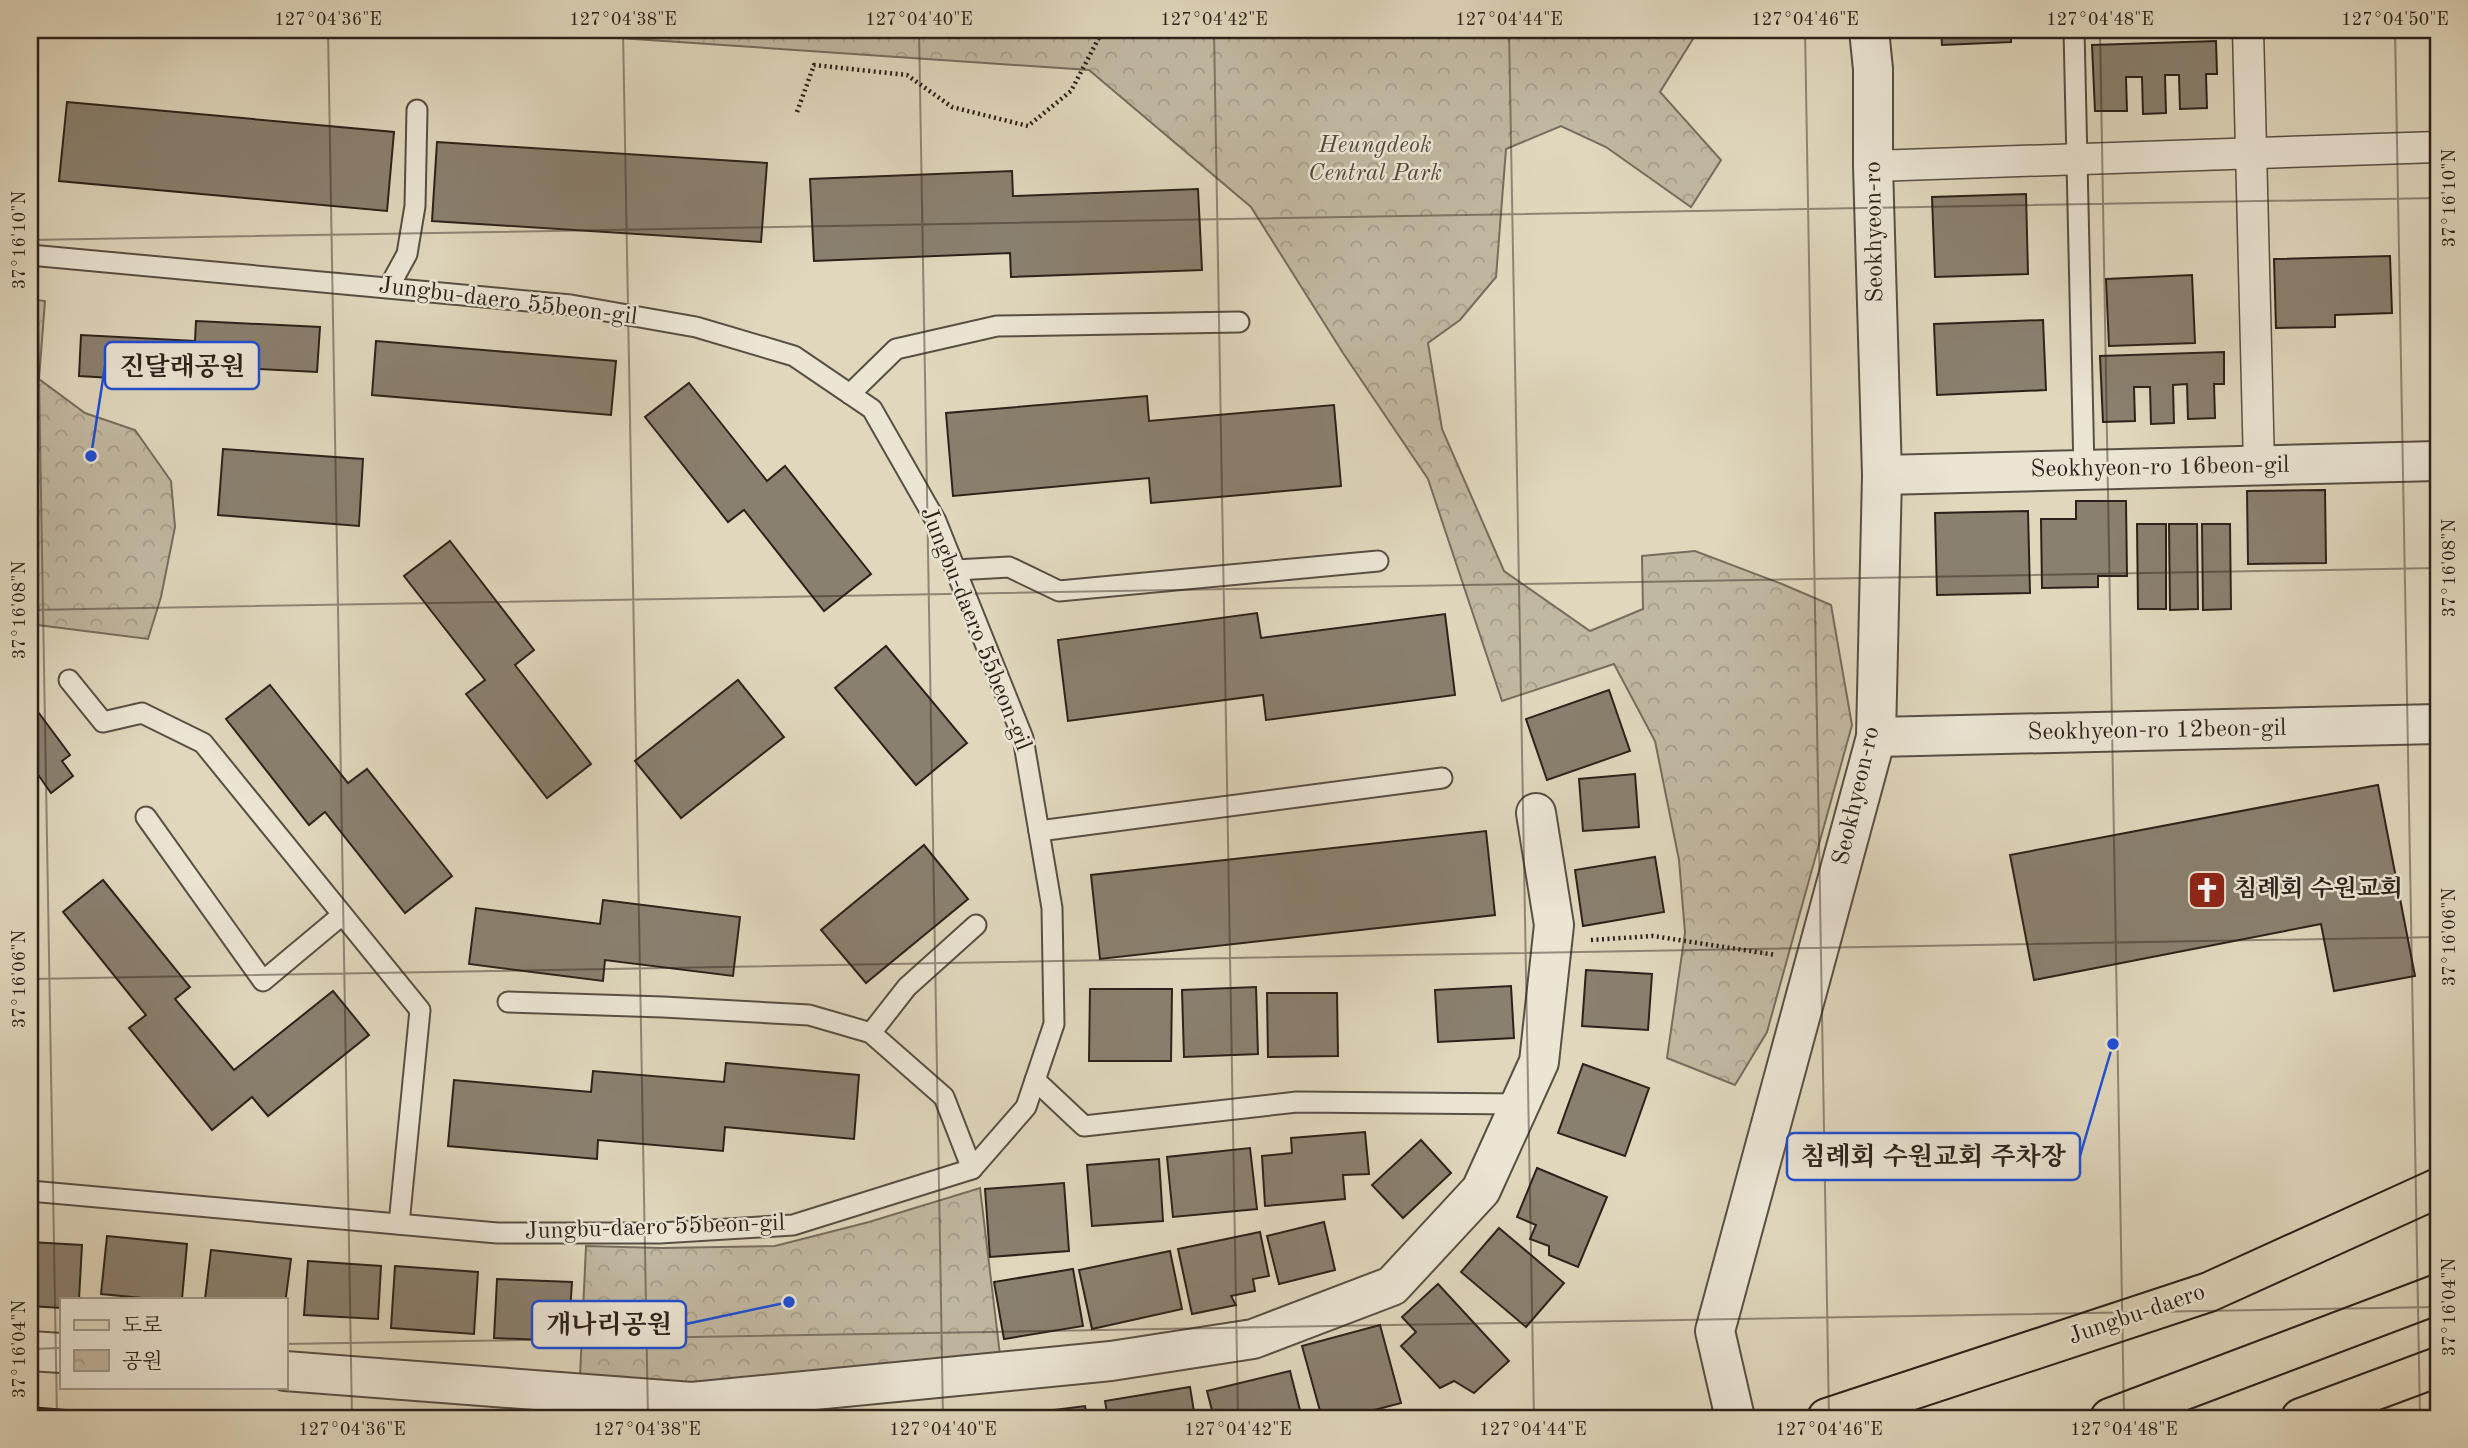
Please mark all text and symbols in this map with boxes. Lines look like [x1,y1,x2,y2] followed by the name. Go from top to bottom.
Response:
[274,11,382,29] text: 127°04'36"E
[569,11,677,29] text: 127°04'38"E
[865,11,973,29] text: 127°04'40"E
[1160,11,1268,29] text: 127°04'42"E
[1455,11,1563,29] text: 127°04'44"E
[1751,11,1859,29] text: 127°04'46"E
[2046,11,2154,29] text: 127°04'48"E
[2341,11,2449,29] text: 127°04'50"E
[1308,134,1442,186] park label: Heungdeok Central Park
[2441,149,2459,247] text: 37°16'10"N
[1862,161,1888,303] street label: Seokhyeon-ro
[11,191,29,289] text: 37°16'10"N
[377,274,639,330] street label: Jungbu-daero 55beon-gil
[105,342,259,389] callout: 진달래공원
[119,352,245,381] text: 진달래공원
[2030,454,2290,482] street label: Seokhyeon-ro 16beon-gil
[915,504,1035,754] street label: Jungbu-daero 55beon-gil
[2441,519,2459,617] text: 37°16'08"N
[11,561,29,659] text: 37°16'08"N
[2027,717,2287,745] street label: Seokhyeon-ro 12beon-gil
[1829,724,1885,868] street label: Seokhyeon-ro
[2186,869,2228,911] church icon: 침례회 수원교회
[2234,875,2403,902] place label: 침례회 수원교회
[2441,888,2459,986] text: 37°16'06"N
[11,930,29,1028] text: 37°16'06"N
[1787,1133,2080,1180] callout: 침례회 수원교회 주차장
[1800,1142,2067,1171] text: 침례회 수원교회 주차장
[524,1211,786,1245] street label: Jungbu-daero 55beon-gil
[2441,1258,2459,1356] text: 37°16'04"N
[2066,1280,2208,1350] street label: Jungbu-daero
[60,1298,287,1388] legend
[11,1300,29,1398] text: 37°16'04"N
[532,1301,686,1348] callout: 개나리공원
[546,1310,672,1339] text: 개나리공원
[122,1315,163,1337] text: 도로
[122,1350,163,1373] text: 공원
[298,1421,406,1439] text: 127°04'36"E
[593,1421,701,1439] text: 127°04'38"E
[889,1421,997,1439] text: 127°04'40"E
[1184,1421,1292,1439] text: 127°04'42"E
[1479,1421,1587,1439] text: 127°04'44"E
[1775,1421,1883,1439] text: 127°04'46"E
[2070,1421,2178,1439] text: 127°04'48"E

